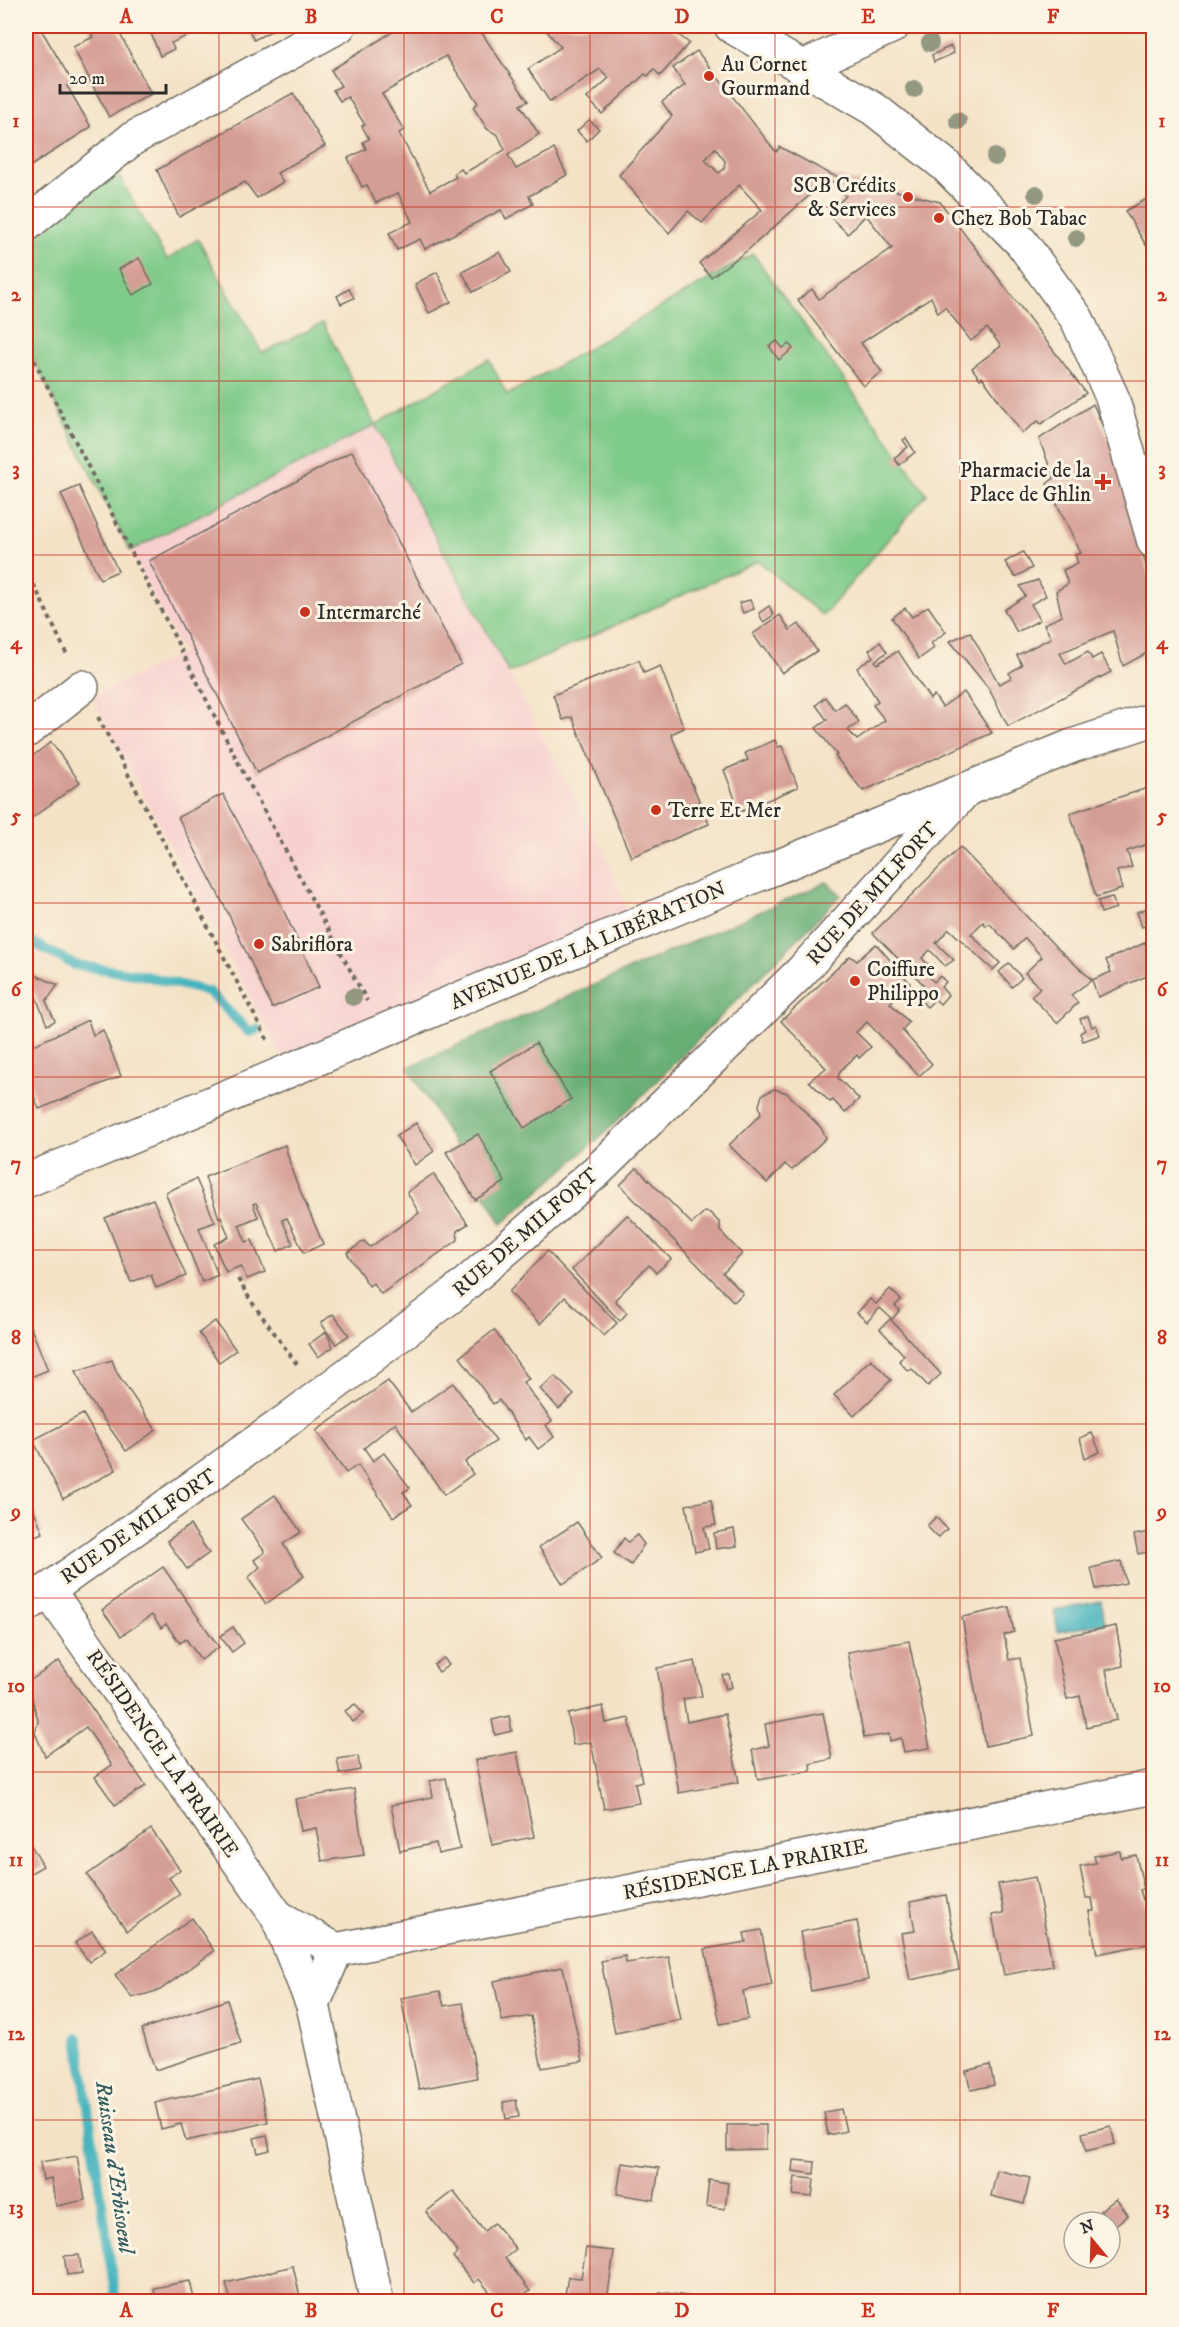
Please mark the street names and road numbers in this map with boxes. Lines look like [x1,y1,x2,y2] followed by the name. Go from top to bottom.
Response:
[801,816,944,971] street label: RUE DE MILFORT
[446,875,730,1016] street label: AVENUE DE LA LIBÉRATION
[448,1162,604,1303] street label: RUE DE MILFORT
[56,1463,222,1590] street label: RUE DE MILFORT
[80,1644,245,1863] street label: RÉSIDENCE LA PRAIRIE
[621,1833,870,1906] street label: RÉSIDENCE LA PRAIRIE

